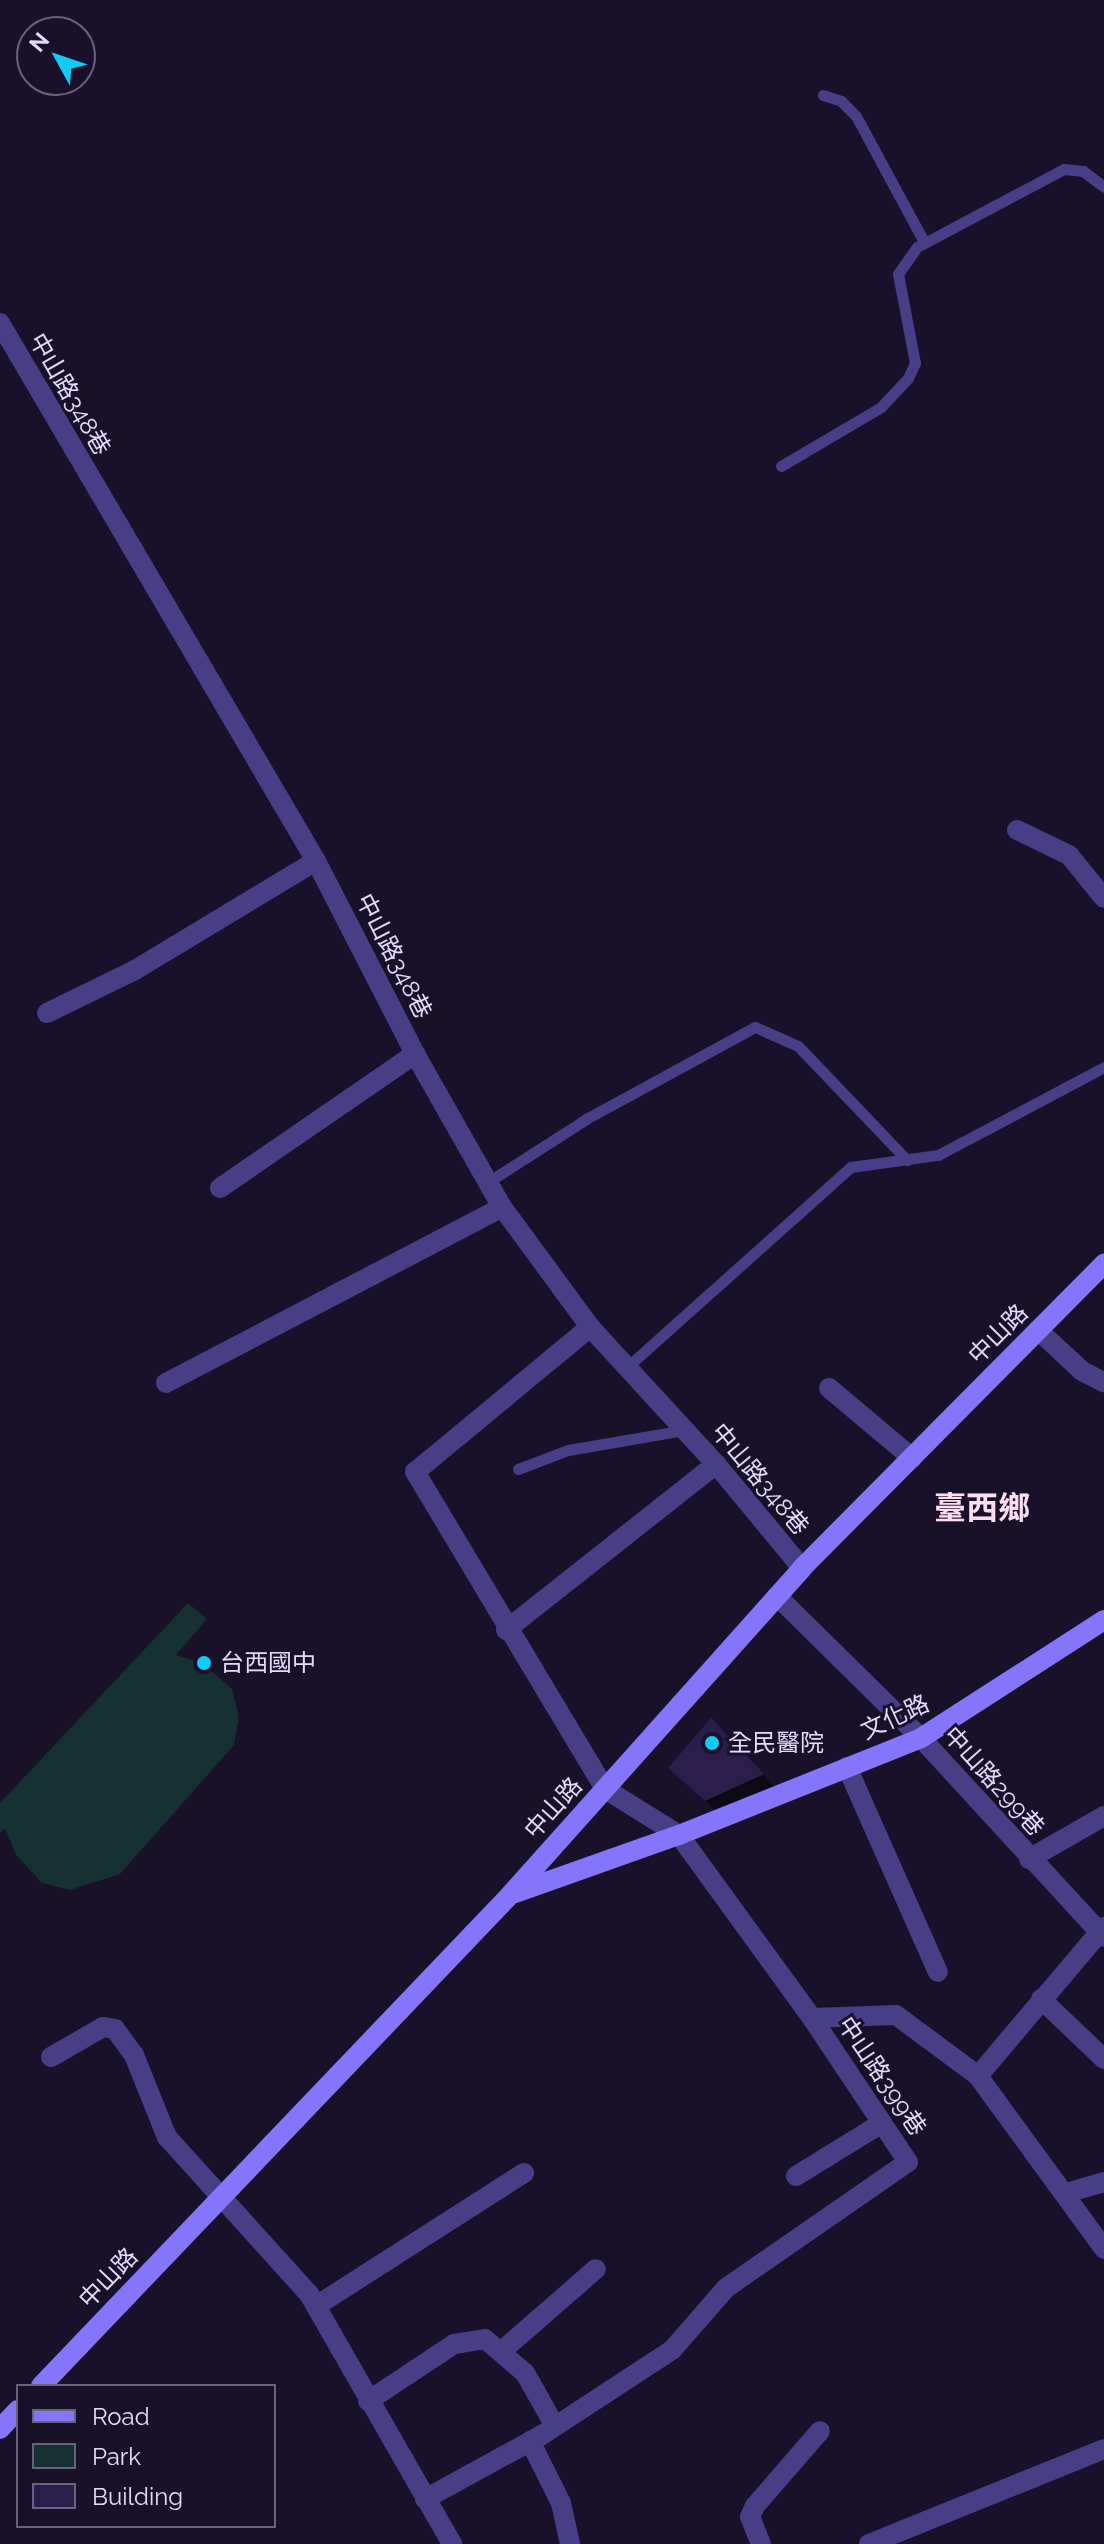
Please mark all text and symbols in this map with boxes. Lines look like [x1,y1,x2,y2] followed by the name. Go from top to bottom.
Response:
[16,16,96,96] north arrow
[24,27,54,57] text: N
[23,328,117,460] street label: 中山路348巷
[350,889,438,1023] street label: 中山路348巷
[962,1298,1034,1370] street label: 中山路
[705,1418,815,1540] street label: 中山路348巷
[934,1489,1030,1527] district label: 臺西鄉
[220,1649,316,1677] place label: 台西國中
[195,1654,213,1672] marker: 台西國中
[856,1689,934,1745] street label: 文化路
[938,1721,1050,1841] street label: 中山路299巷
[728,1729,824,1757] place label: 全民醫院
[703,1734,721,1752] marker: 全民醫院
[518,1772,588,1844] street label: 中山路
[832,2011,932,2141] street label: 中山路399巷
[73,2242,143,2314] street label: 中山路
[16,2384,276,2528] legend
[92,2402,150,2431] text: Road
[92,2442,141,2471] text: Park
[92,2482,183,2511] text: Building

